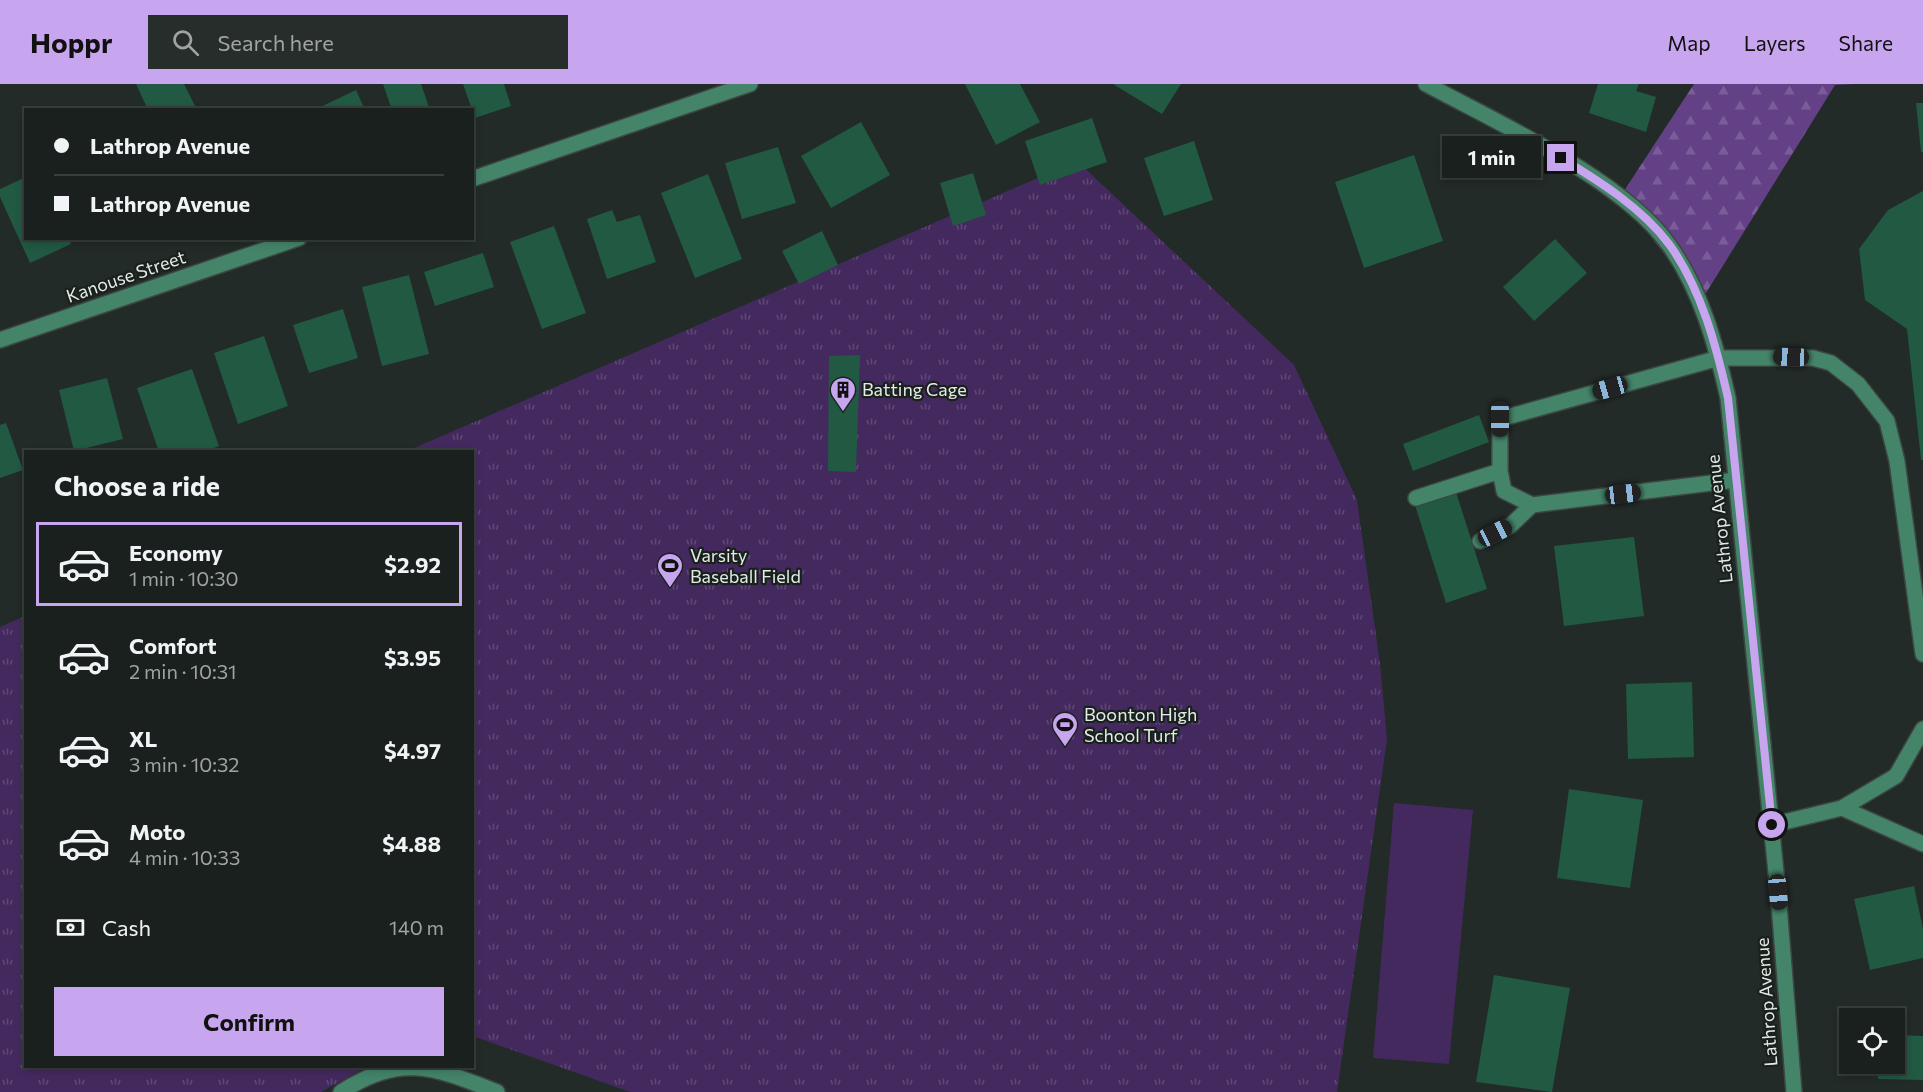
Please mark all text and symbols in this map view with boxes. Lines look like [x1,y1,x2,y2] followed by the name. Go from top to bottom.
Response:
[148,15,568,69] search box
[30,25,112,59] text: Hoppr
[169,26,202,59] icon: search
[217,29,334,56] text: Search here
[1667,30,1711,55] text: Map
[1744,30,1806,55] text: Layers
[1839,30,1893,55] text: Share
[90,132,250,159] text: Lathrop Avenue
[1441,137,1540,179] callout: 1 min
[1547,144,1574,171] route end
[1468,145,1515,169] text: 1 min
[90,190,250,217] text: Lathrop Avenue
[63,245,188,307] street label: Kanouse Street
[1773,347,1809,367] car
[1590,374,1630,402] car
[828,375,858,413] building icon: Batting Cage
[862,378,967,400] place label: Batting Cage
[1491,401,1509,437] car
[1701,454,1737,584] street label: Lathrop Avenue
[54,469,220,502] text: Choose a ride
[1604,483,1642,505] car
[1475,517,1515,549] car
[57,537,111,591] icon: car
[129,539,223,566] text: Economy
[690,544,801,587] place label: Varsity Baseball Field
[384,551,441,578] text: $2.92
[655,551,685,589] sports icon: Varsity Baseball Field
[129,566,239,590] text: 1 min · 10:30
[57,630,111,684] icon: car
[129,632,217,659] text: Comfort
[384,644,441,671] text: $3.95
[129,659,237,683] text: 2 min · 10:31
[1084,703,1197,746] place label: Boonton High School Turf
[1050,710,1080,748] sports icon: Boonton High School Turf
[57,723,111,777] icon: car
[129,725,157,752] text: XL
[384,737,441,764] text: $4.97
[129,752,239,776] text: 3 min · 10:32
[1758,811,1785,838] route start
[57,816,111,870] icon: car
[129,818,185,845] text: Moto
[382,830,441,857] text: $4.88
[129,845,240,869] text: 4 min · 10:33
[1767,873,1789,911] car
[54,911,87,944] icon: cash
[102,914,151,941] text: Cash
[389,915,444,939] text: 140 m
[1751,937,1781,1067] street label: Lathrop Avenue
[54,987,444,1056] button: Confirm
[1839,1008,1905,1074] map controls
[1839,1008,1905,1074] button: locate

